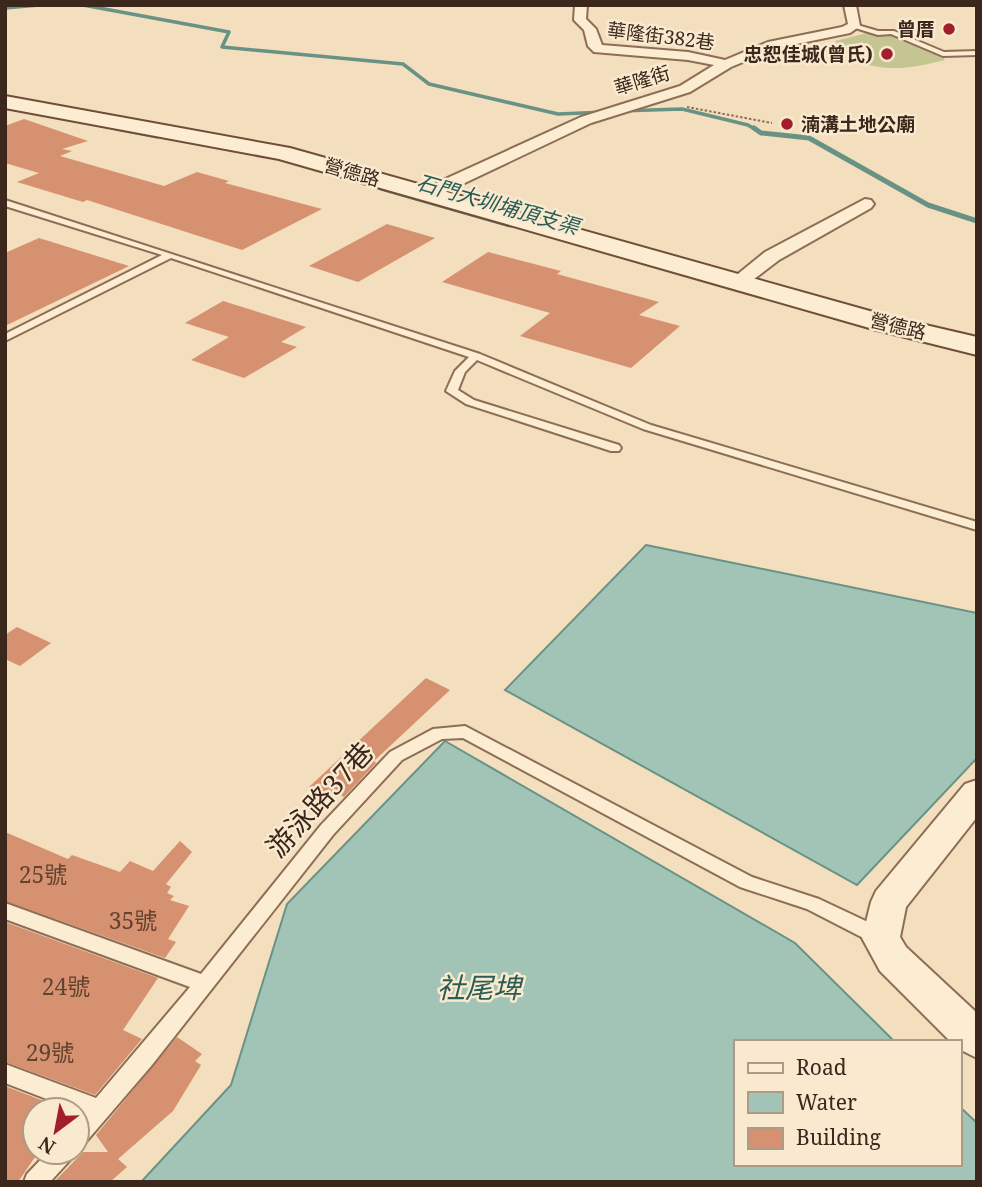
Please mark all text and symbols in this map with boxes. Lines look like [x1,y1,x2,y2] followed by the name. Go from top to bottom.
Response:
[897,16,935,42] place label: 曾厝
[606,17,716,55] street label: 華隆街382巷
[941,21,957,37] marker: 曾厝
[744,41,873,67] place label: 忠恕佳城(曾氏)
[879,46,895,62] marker: 忠恕佳城(曾氏)
[611,59,673,101] street label: 華隆街
[801,111,915,137] place label: 湳溝土地公廟
[779,116,795,132] marker: 湳溝土地公廟
[321,152,383,192] street label: 營德路
[413,167,585,241] water label: 石門大圳埔頂支渠
[867,306,929,346] street label: 營德路
[257,733,381,865] street label: 游泳路37巷
[19,858,67,890] house number: 25號
[109,904,157,936] house number: 35號
[437,968,524,1006] water label: 社尾埤
[42,970,90,1002] house number: 24號
[26,1036,74,1068] house number: 29號
[734,1040,961,1166] legend
[796,1053,847,1081] text: Road
[796,1088,857,1116] text: Water
[21,1096,91,1166] north arrow
[796,1123,881,1151] text: Building
[34,1130,60,1160] text: N

